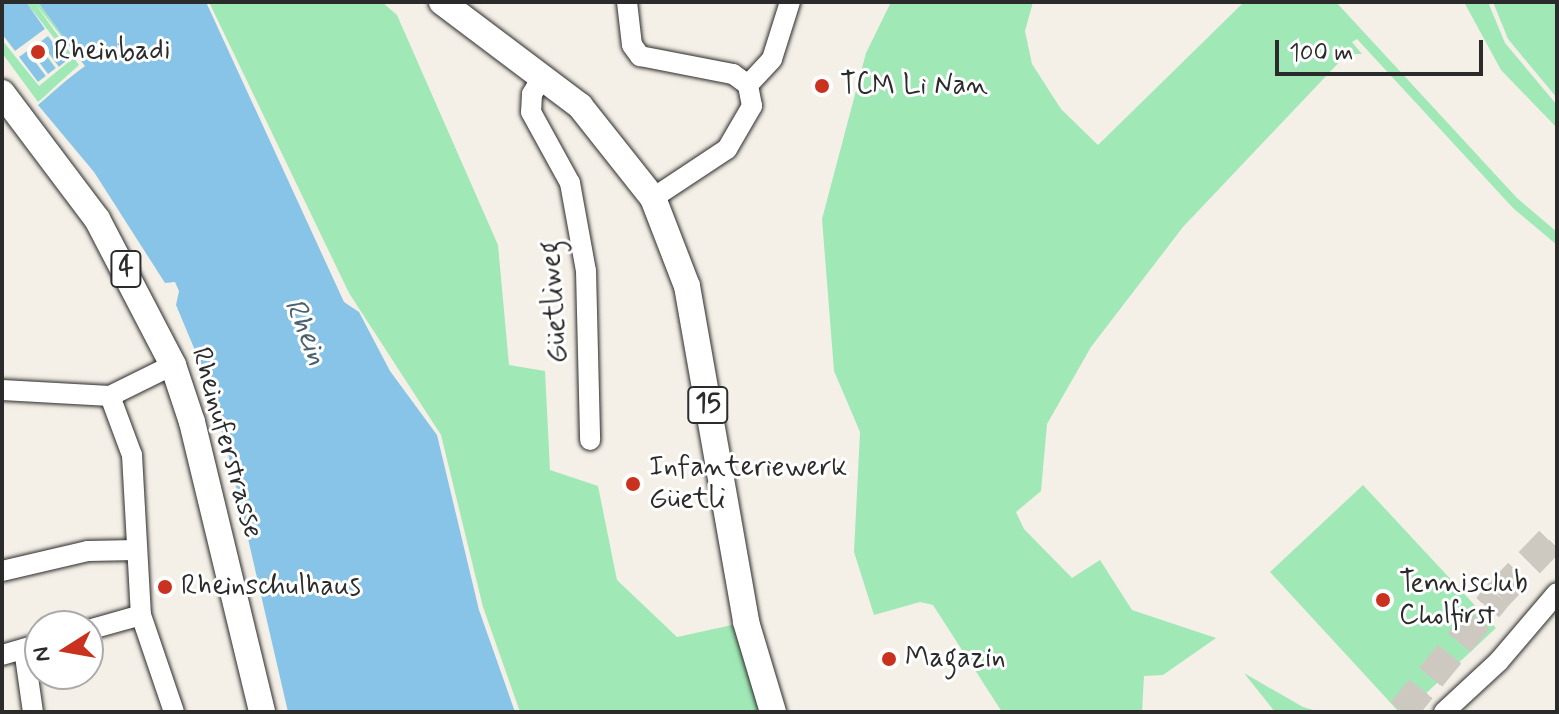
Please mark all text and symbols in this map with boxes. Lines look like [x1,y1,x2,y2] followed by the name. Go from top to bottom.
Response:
[1279,24,1487,74] scale bar
[54,35,170,69] place label: Rheinbadi
[1289,38,1353,69] text: 100 m
[29,43,47,61] marker: Rheinbadi
[840,69,983,103] place label: TCM Li Nan
[811,75,833,97] marker: TCM Li Nan
[534,240,576,364] street label: Güetliweg
[110,247,142,291] road number: 4
[275,293,335,371] water label: Rhein
[183,344,269,542] street label: Rheinuferstrasse
[686,383,730,427] road number: 15
[649,451,847,517] place label: Infanteriewerk Güetli
[624,475,642,493] marker: Infanteriewerk Güetli
[1399,567,1528,633] place label: Tennisclub Cholfirst
[181,570,361,604] place label: Rheinschulhaus
[156,578,174,596] marker: Rheinschulhaus
[1374,591,1392,609] marker: Tennisclub Cholfirst
[24,610,104,690] north arrow
[905,642,1006,676] place label: Magazin
[27,644,58,664] text: N
[880,650,898,668] marker: Magazin

